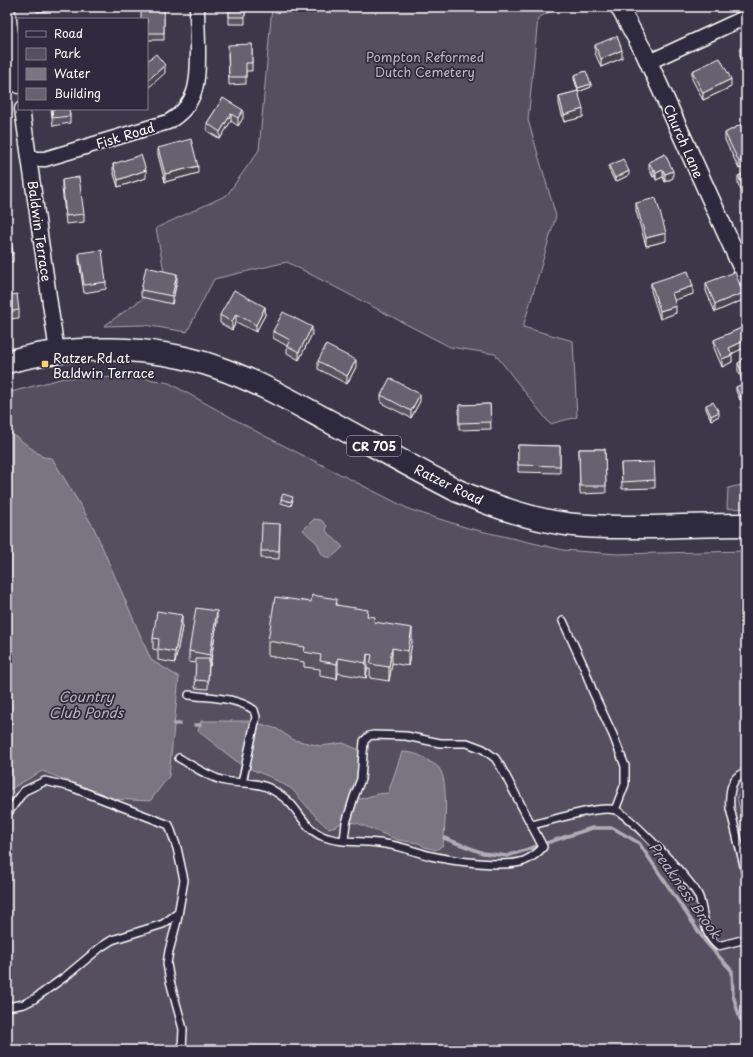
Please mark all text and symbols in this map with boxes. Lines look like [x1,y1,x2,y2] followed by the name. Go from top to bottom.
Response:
[18,18,148,110] legend
[54,24,83,42] text: Road
[54,44,81,62] text: Park
[366,47,484,81] park label: Pompton Reformed Dutch Cemetery
[54,64,91,82] text: Water
[54,84,101,102] text: Building
[659,101,709,181] street label: Church Lane
[93,117,157,153] street label: Fisk Road
[24,179,56,283] street label: Baldwin Terrace
[53,348,154,382] place label: Ratzer Rd at Baldwin Terrace
[40,359,50,369] marker: Ratzer Rd at Baldwin Terrace
[347,436,401,456] road number: CR 705
[411,459,487,509] street label: Ratzer Road
[49,686,125,723] water label: Country Club Ponds
[644,837,727,943] water label: Preakness Brook

